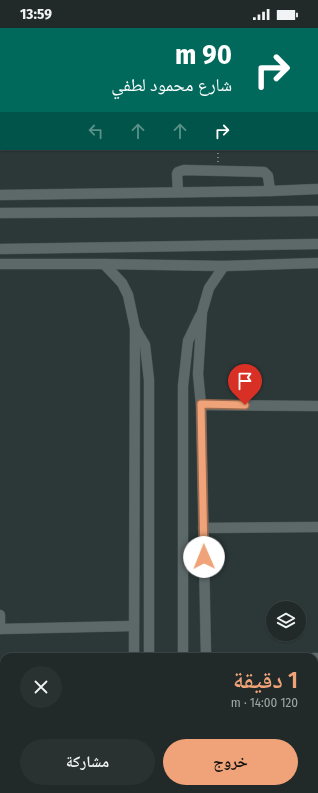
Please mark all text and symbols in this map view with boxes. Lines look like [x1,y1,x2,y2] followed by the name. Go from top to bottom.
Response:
[20,5,52,23] text: 13:59
[175,38,232,71] text: 90 m
[246,44,298,96] icon: right
[111,74,232,96] text: شارع محمود لطفي
[85,120,107,142] icon: left
[127,120,149,142] icon: ahead
[169,120,191,142] icon: ahead
[211,120,233,142] icon: right
[228,364,262,405] pin
[234,370,256,392] icon: arrive
[183,536,225,578] position arrow
[266,601,306,641] map controls
[266,601,306,641] button: layers
[20,666,62,708] button: close
[233,666,298,694] text: 1 دقيقة
[231,695,298,710] text: 120 m · 14:00
[20,739,155,785] button: مشاركة
[163,739,298,785] button: خروج

